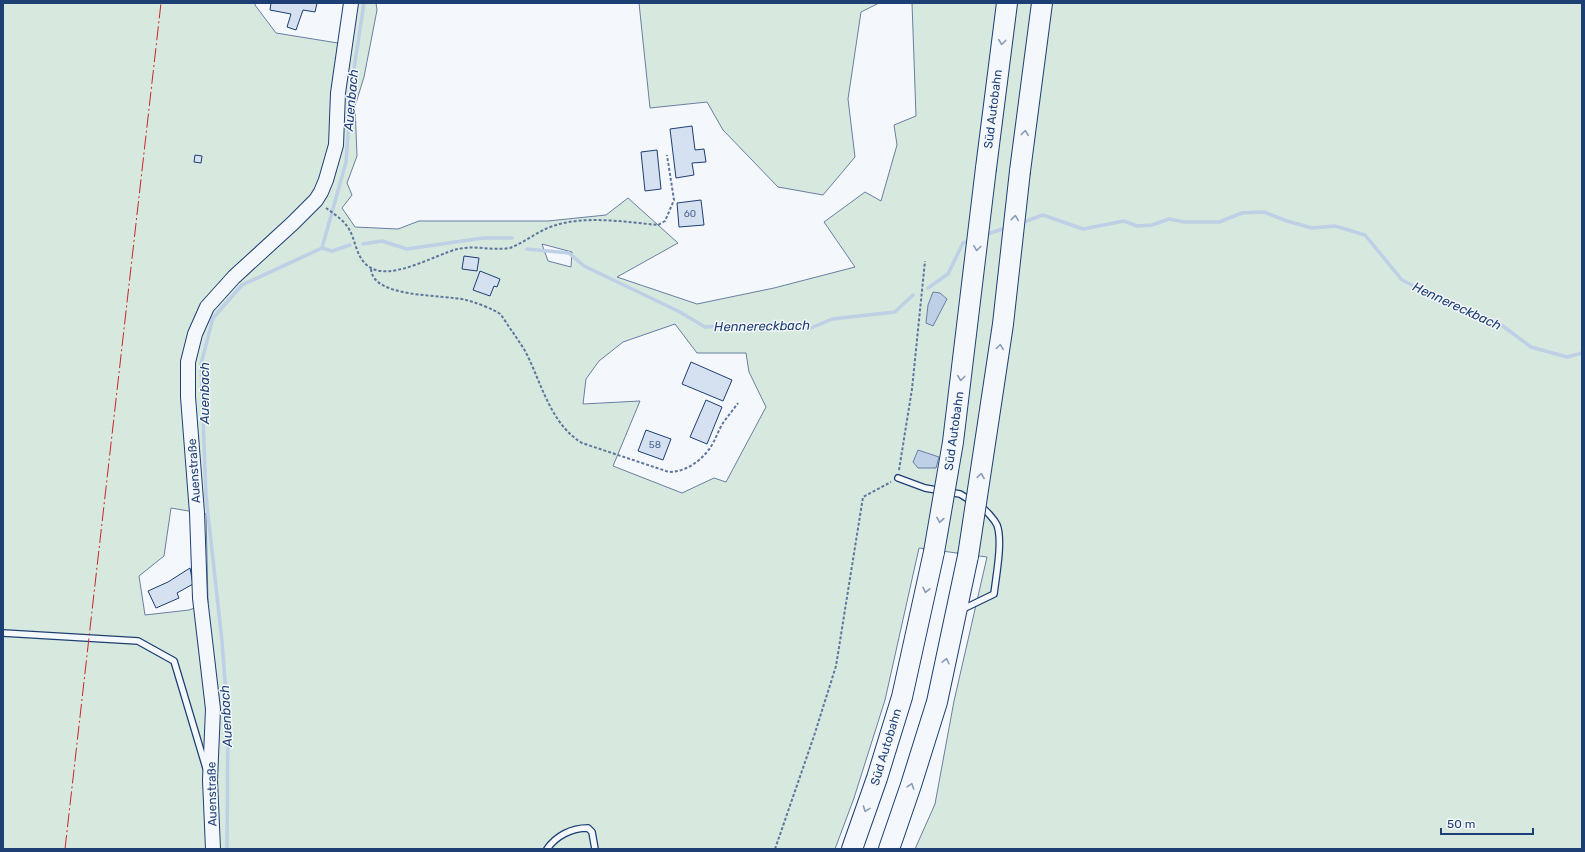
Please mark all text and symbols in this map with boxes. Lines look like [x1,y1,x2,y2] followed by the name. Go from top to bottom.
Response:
[998,39,1007,45] one-way arrow
[341,68,361,133] water label: Auenbach
[981,69,1005,149] street label: Süd Autobahn
[1020,129,1029,136] one-way arrow
[684,208,696,220] house number: 60
[1010,215,1019,221] one-way arrow
[972,245,981,252] one-way arrow
[1410,279,1504,333] water label: Hennereckbach
[714,318,810,334] water label: Hennereckbach
[995,344,1004,350] one-way arrow
[197,362,212,425] water label: Auenbach
[957,374,966,381] one-way arrow
[942,391,966,471] street label: Süd Autobahn
[185,438,203,504] street label: Auenstraße
[649,439,661,451] house number: 58
[976,473,985,479] one-way arrow
[936,517,945,523] one-way arrow
[922,586,931,593] one-way arrow
[941,658,950,665] one-way arrow
[217,685,235,748] water label: Auenbach
[868,707,904,787] street label: Süd Autobahn
[204,761,220,827] street label: Auenstraße
[906,782,915,789] one-way arrow
[863,806,871,813] one-way arrow
[1441,810,1533,836] scale bar
[1447,817,1475,831] text: 50 m

